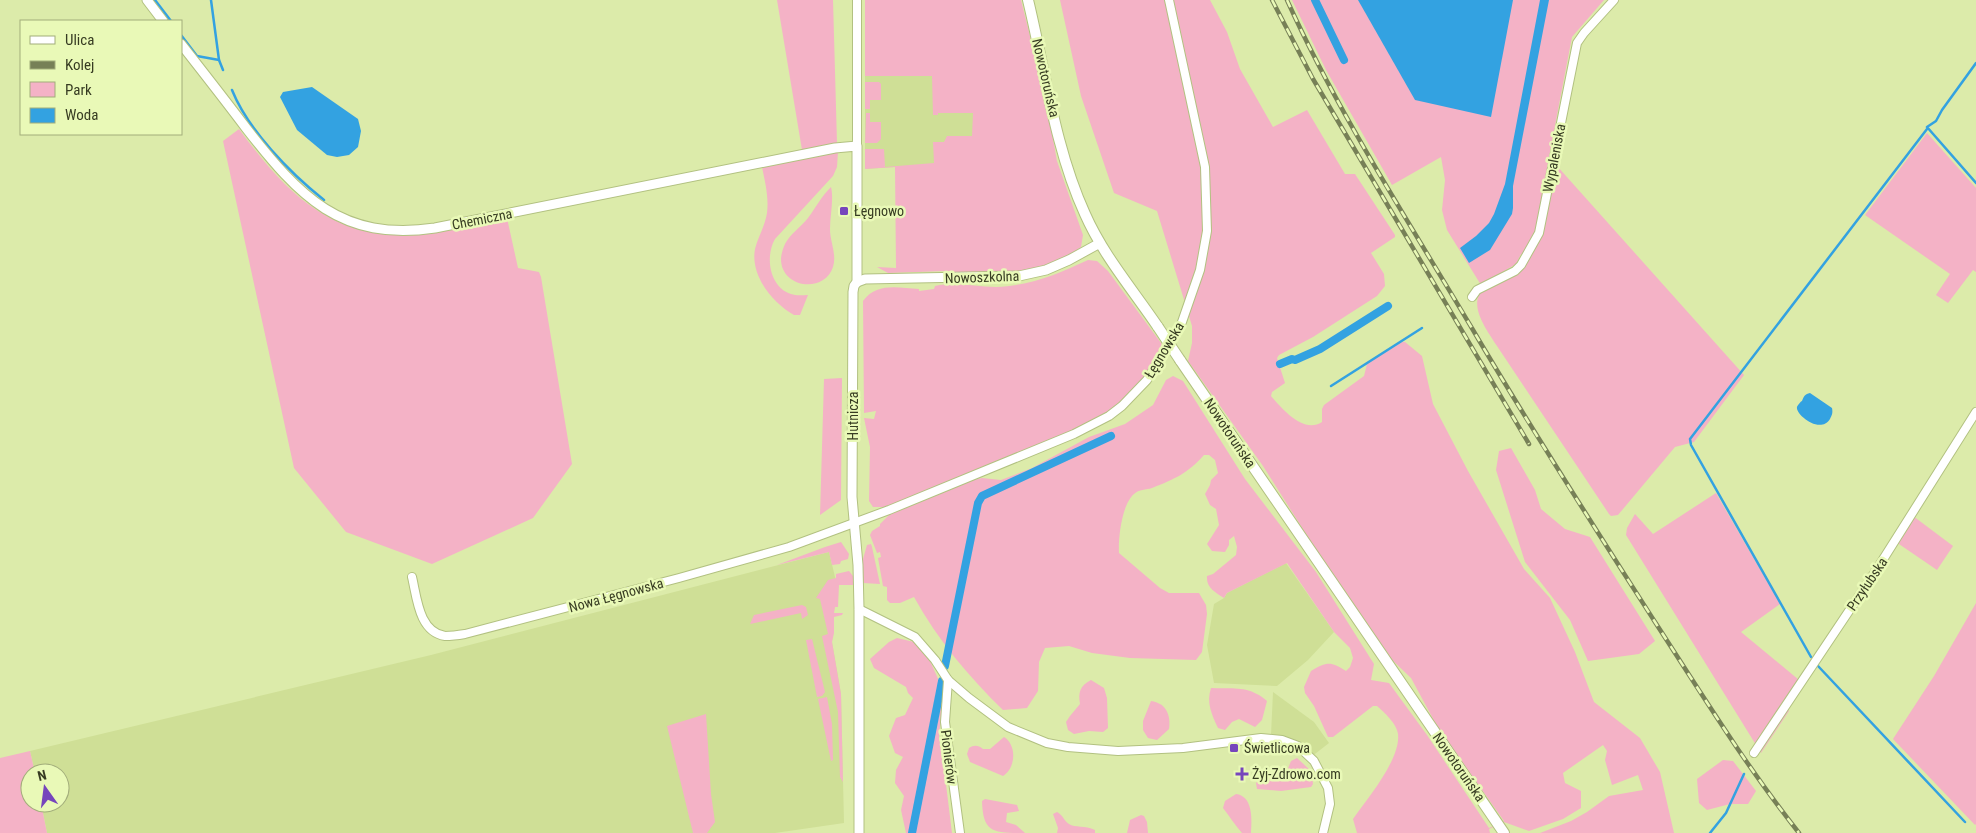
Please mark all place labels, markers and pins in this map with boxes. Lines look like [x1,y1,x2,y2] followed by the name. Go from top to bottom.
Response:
[854,203,904,219] place label: Łęgnowo
[838,205,850,217] marker: Łęgnowo
[1244,739,1310,756] place label: Świetlicowa
[1228,742,1240,754] marker: Świetlicowa
[1252,766,1341,782] place label: Żyj-Zdrowo.com
[1236,768,1248,780] marker: Żyj-Zdrowo.com

